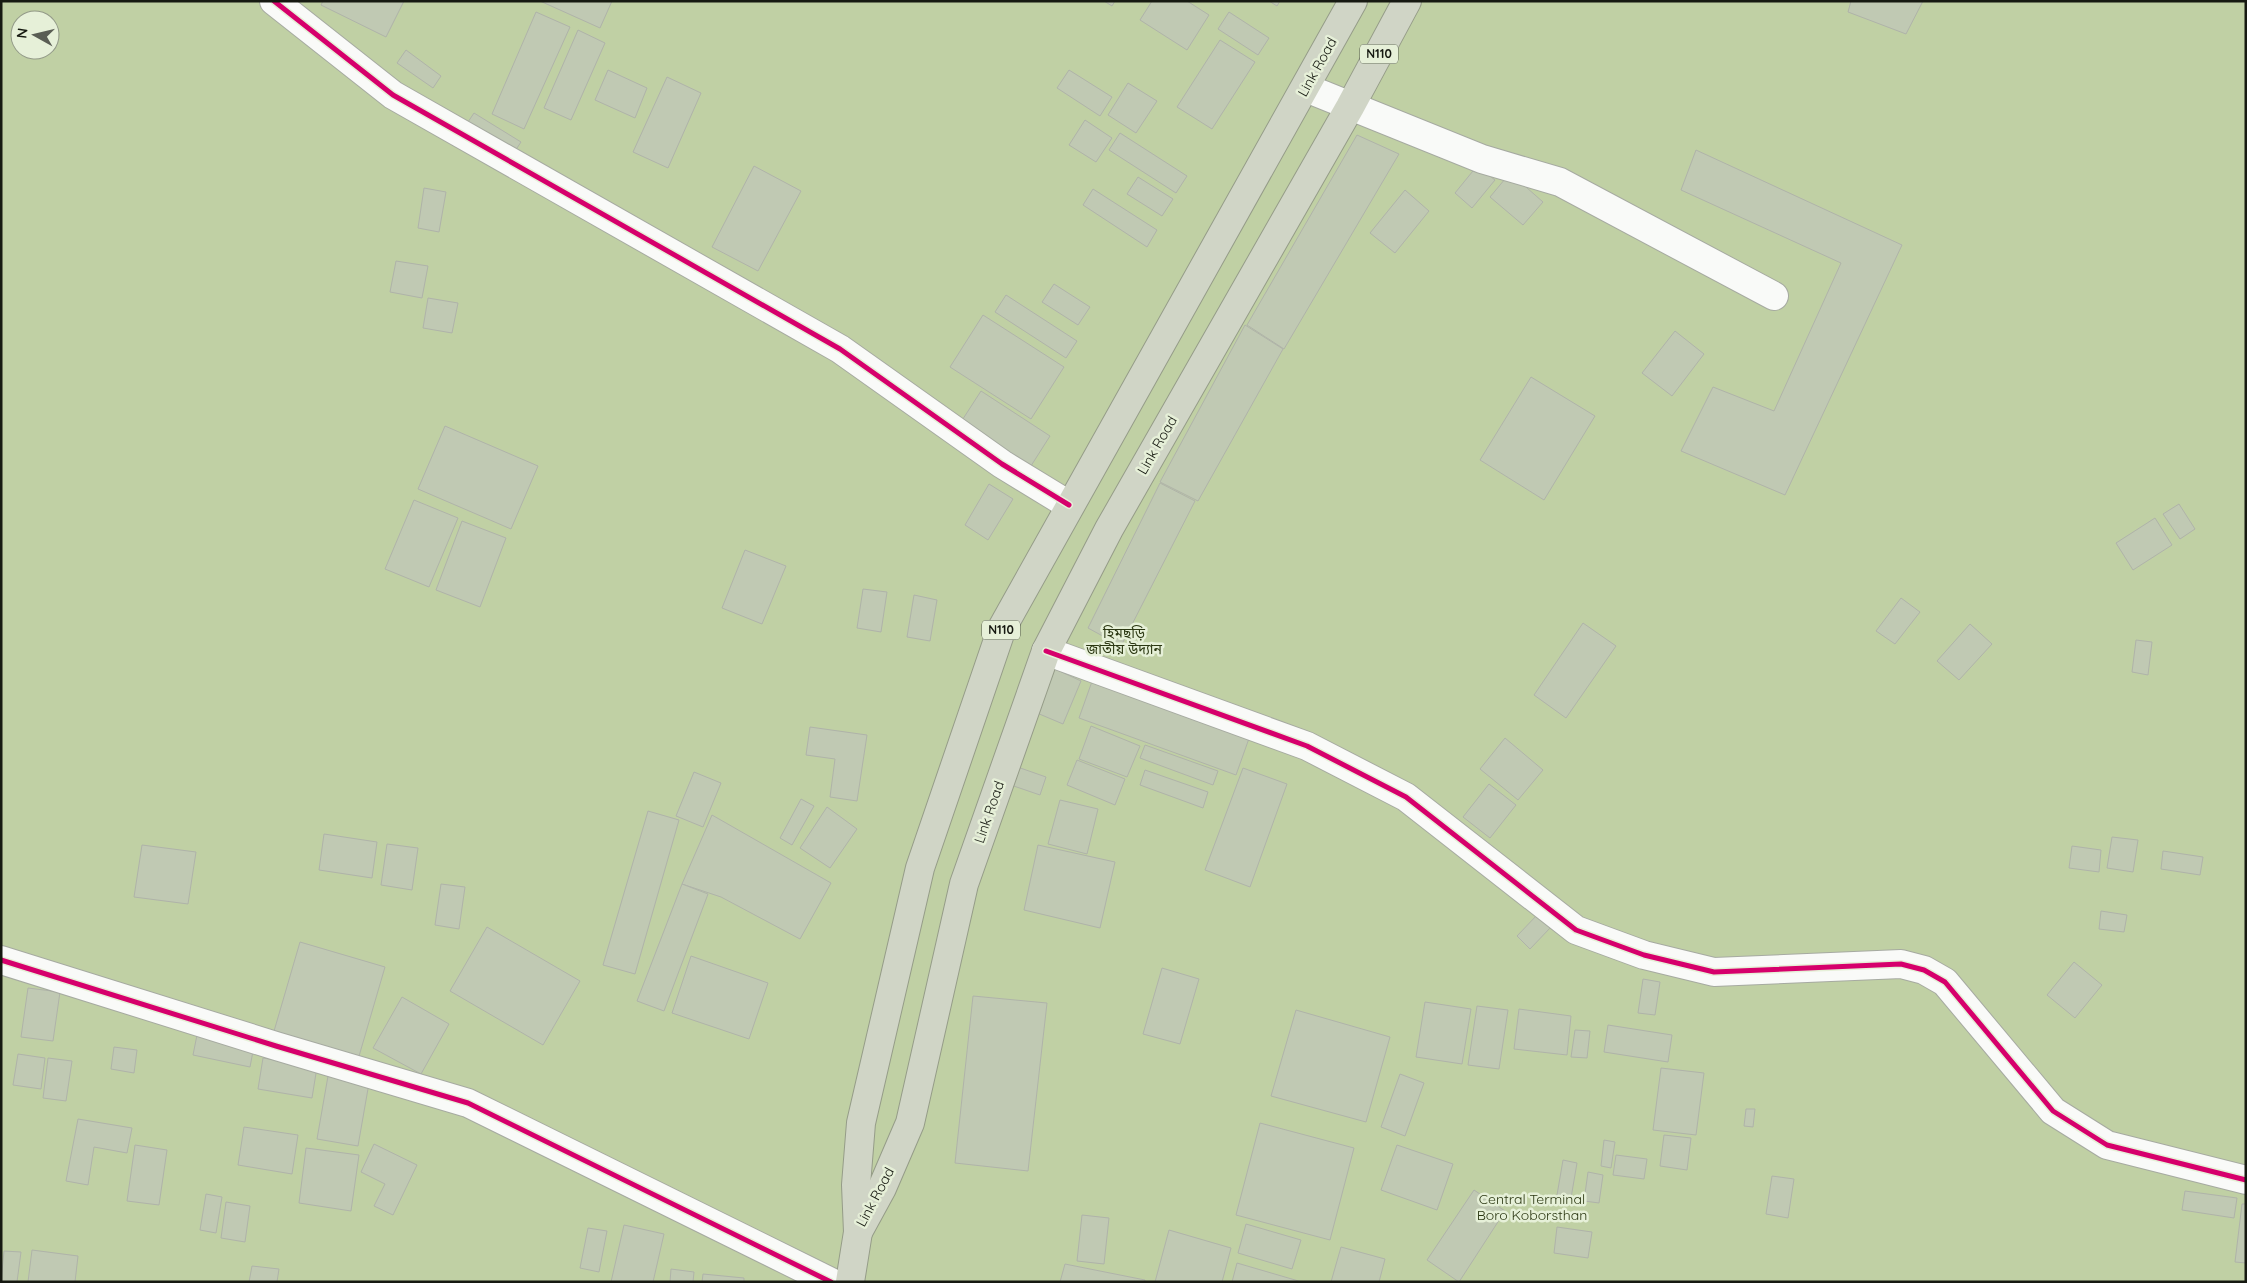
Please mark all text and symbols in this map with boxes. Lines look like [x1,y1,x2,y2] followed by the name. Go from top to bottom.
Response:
[10,10,60,60] north arrow
[12,27,32,40] text: N
[1293,34,1341,100] street label: Link Road
[1360,44,1398,64] road number: N110
[1133,413,1181,477] street label: Link Road
[982,620,1020,640] road number: N110
[1085,624,1162,658] park label: হিমছড়ি জাতীয় উদ্যান
[970,779,1008,845] street label: Link Road
[852,1164,898,1230] street label: Link Road
[1477,1190,1587,1224] park label: Central Terminal Boro Koborsthan

